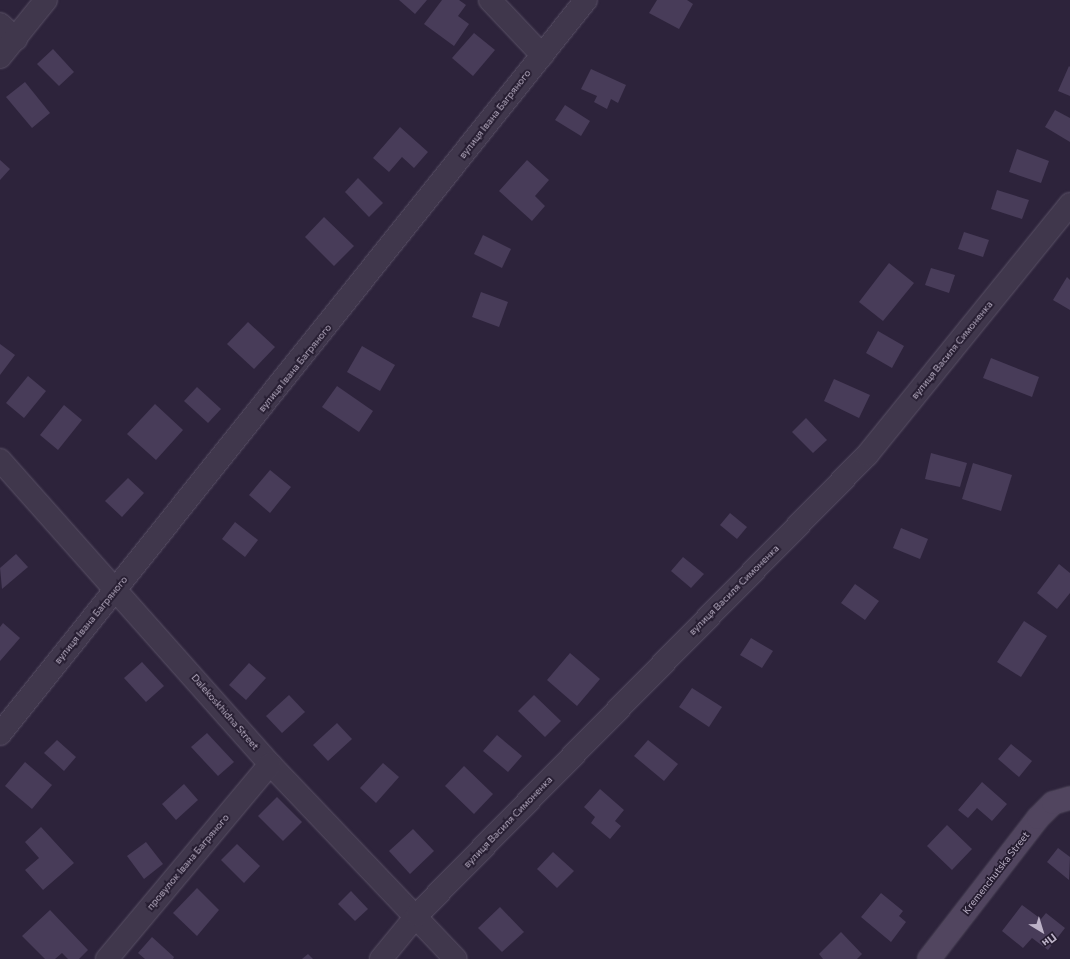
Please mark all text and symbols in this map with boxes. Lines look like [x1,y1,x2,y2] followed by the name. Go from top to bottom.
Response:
[457,67,533,161] street label: вулиця Івана Багряного
[909,299,995,401] street label: вулиця Василя Симоненка
[256,322,334,414] street label: вулиця Івана Багряного
[686,542,782,638] street label: вулиця Василя Симоненка
[52,574,130,666] street label: вулиця Івана Багряного
[189,672,261,752] street label: Dalekoskhidna Street
[461,774,555,870] street label: вулиця Василя Симоненка
[144,812,232,912] street label: провулок Івана Багряного
[960,829,1032,917] street label: Kremenchutska Street
[1022,911,1062,951] north arrow
[1040,931,1059,950] text: Пн

